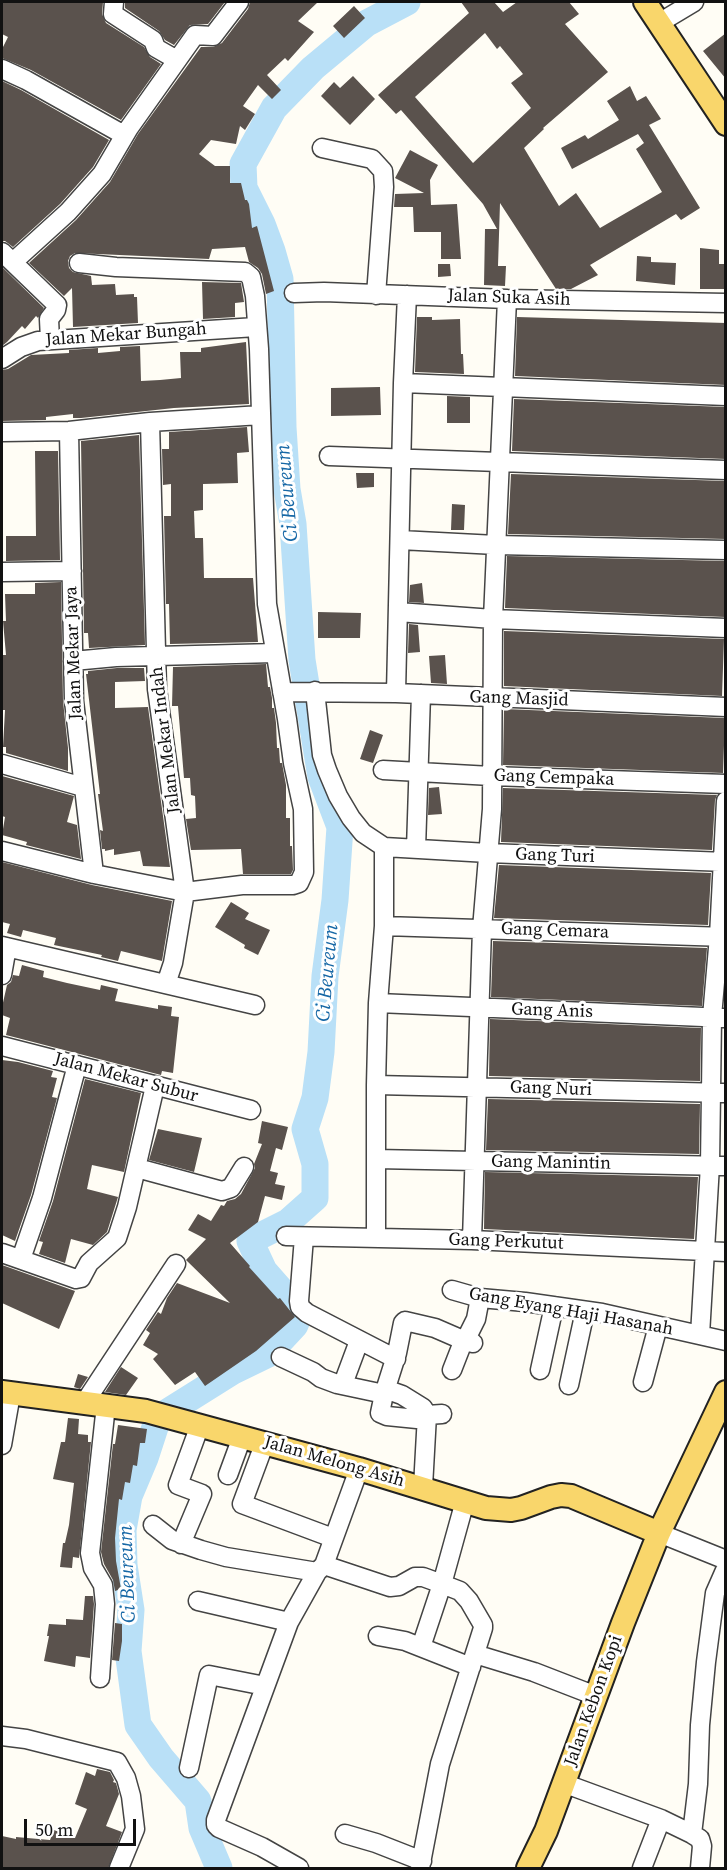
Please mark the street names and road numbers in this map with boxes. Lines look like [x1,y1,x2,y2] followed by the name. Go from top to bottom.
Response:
[447,285,571,311] street label: Jalan Suka Asih
[45,319,207,351] street label: Jalan Mekar Bungah
[61,586,87,720] street label: Jalan Mekar Jaya
[146,665,186,815] street label: Jalan Mekar Indah
[469,686,569,712] street label: Gang Masjid
[493,765,615,791] street label: Gang Cempaka
[515,844,595,868] street label: Gang Turi
[501,918,609,944] street label: Gang Cemara
[511,999,593,1023] street label: Gang Anis
[52,1048,200,1108] street label: Jalan Mekar Subur
[510,1077,592,1101] street label: Gang Nuri
[491,1151,611,1175] street label: Gang Manintin
[448,1229,564,1255] street label: Gang Perkutut
[467,1283,675,1341] street label: Gang Eyang Haji Hasanah
[261,1432,407,1492] street label: Jalan Melong Asih
[560,1632,628,1770] street label: Jalan Kebon Kopi

